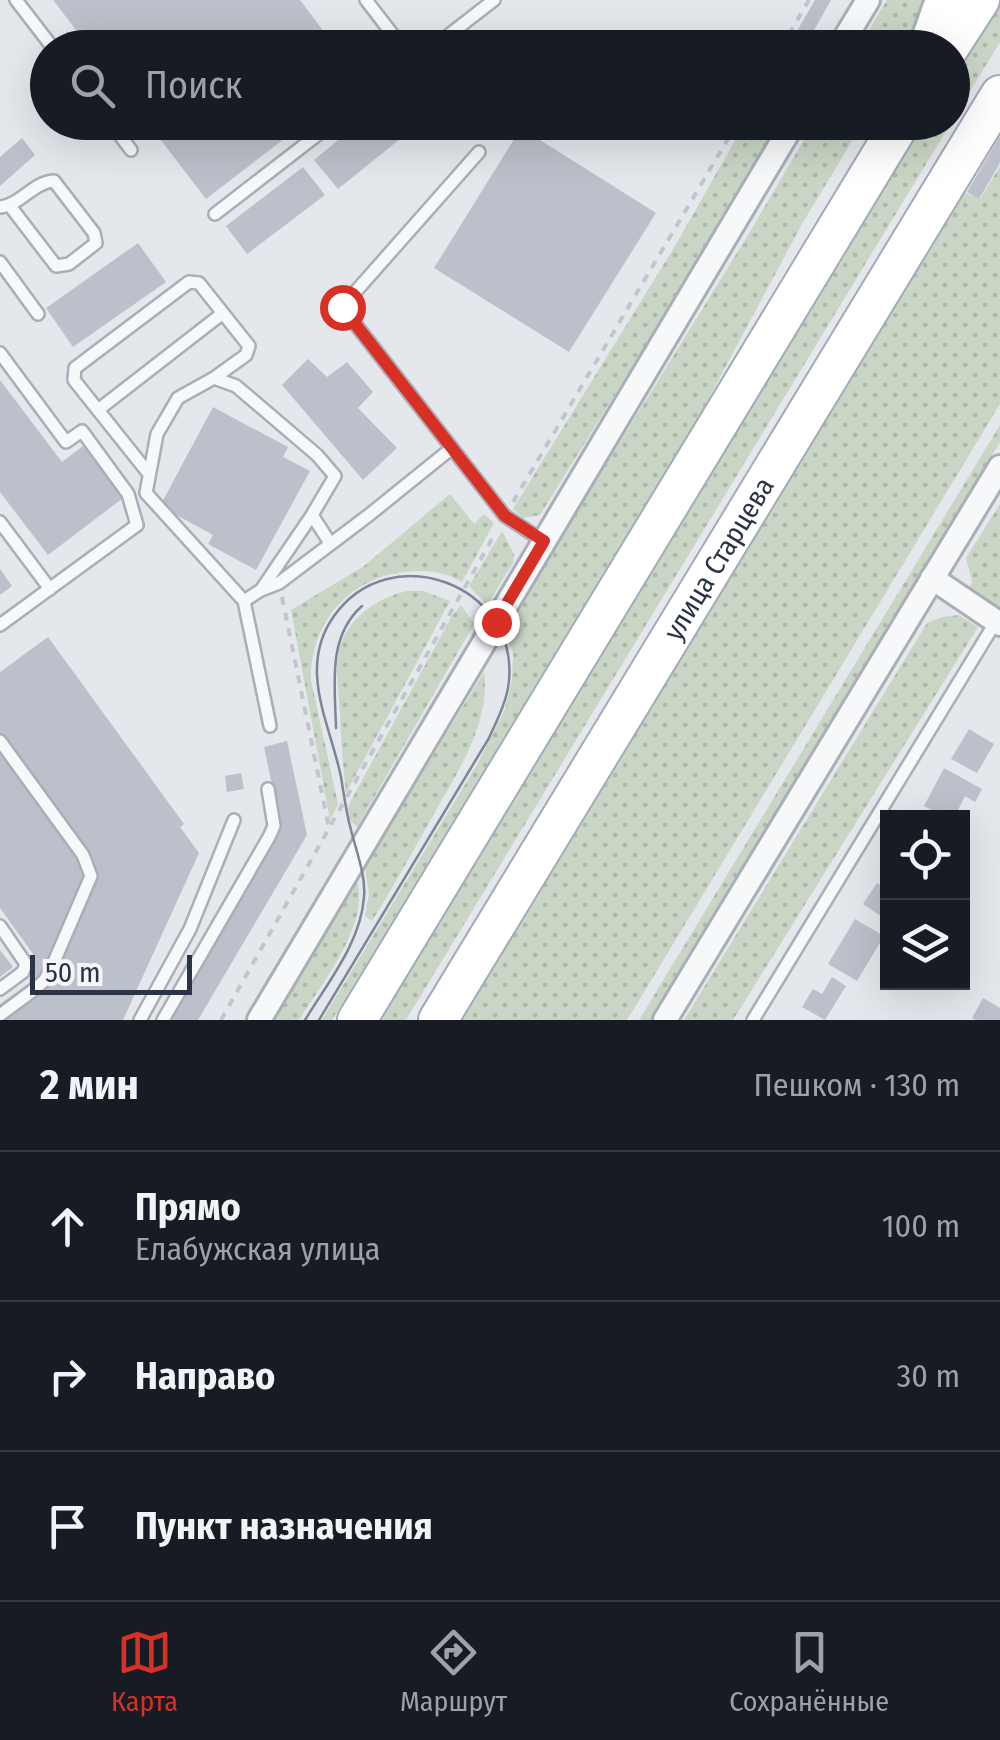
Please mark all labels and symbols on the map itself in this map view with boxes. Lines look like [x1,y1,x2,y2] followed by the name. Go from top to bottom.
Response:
[320,285,366,331] route start
[657,471,781,646] street label: улица Старцева
[474,600,520,646] route end
[30,950,192,994] scale bar

